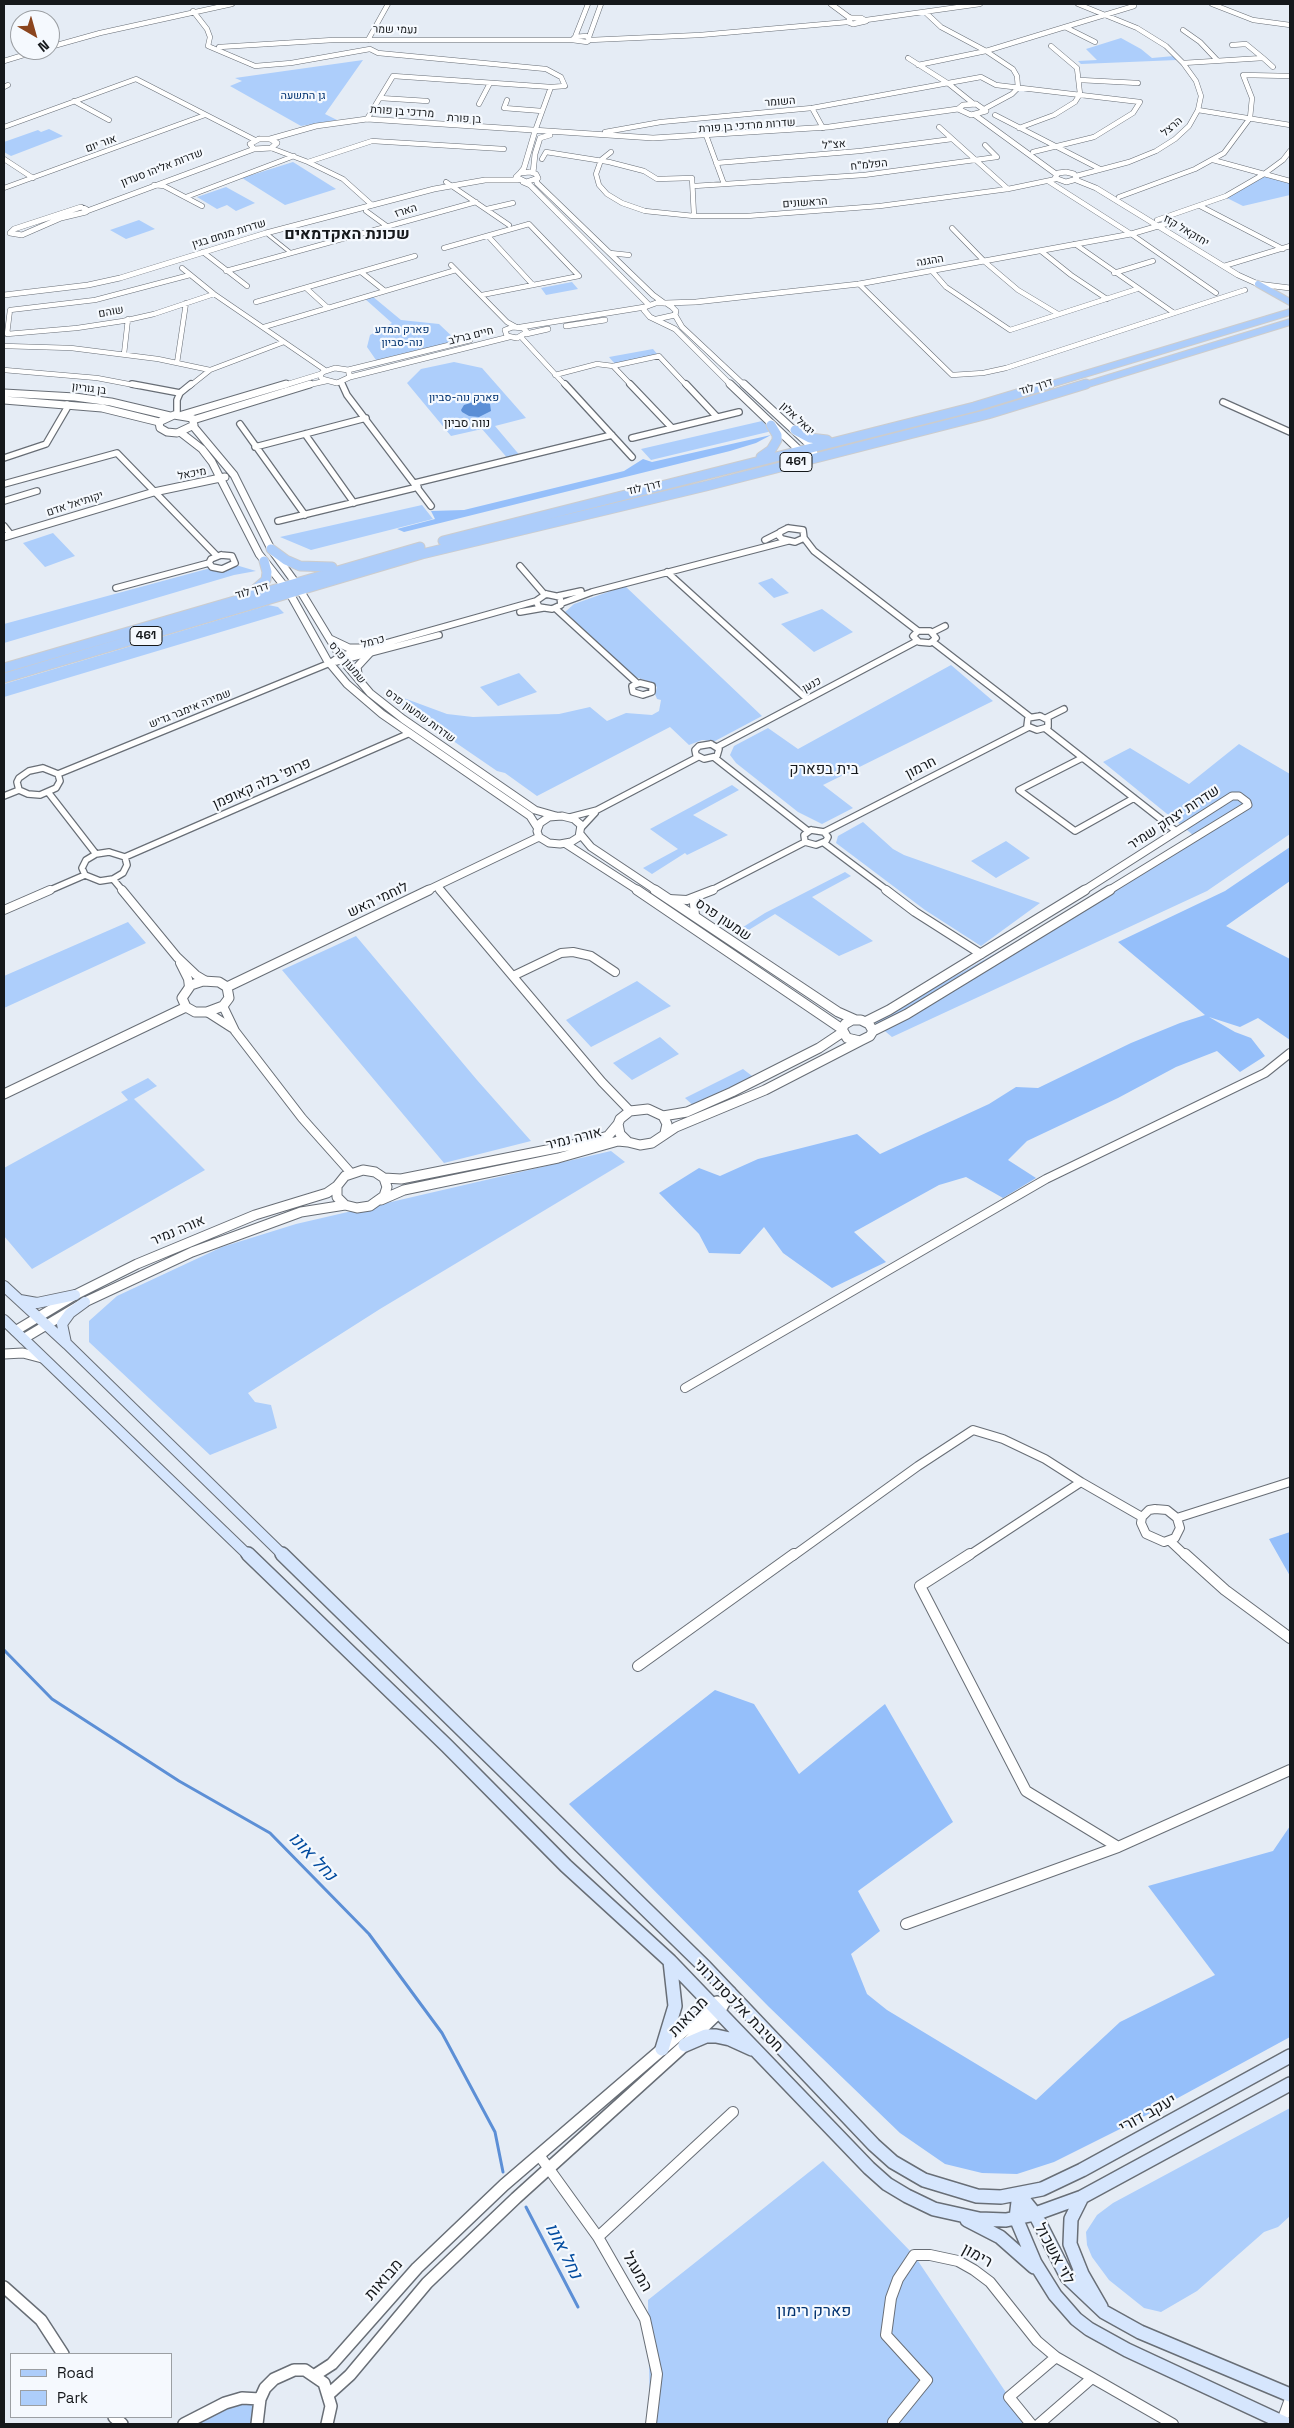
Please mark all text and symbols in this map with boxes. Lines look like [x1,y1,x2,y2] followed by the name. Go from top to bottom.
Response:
[10,10,60,60] north arrow
[373,23,417,37] street label: נעמי שמר
[34,36,53,56] text: N
[280,89,326,103] park label: גן התשעה
[764,94,796,110] street label: השומר
[369,103,435,121] street label: מרדכי בן פורת
[447,112,481,126] street label: בן פורת
[1159,114,1185,140] street label: הרצל
[698,116,796,136] street label: שדרות מרדכי בן פורת
[84,132,118,156] street label: אור יום
[822,137,846,153] street label: אצ"ל
[119,146,205,190] street label: שדרות אליהו סעדון
[850,156,888,174] street label: הפלמ"ח
[782,195,828,211] street label: הראשונים
[393,201,419,221] street label: הארז
[1161,212,1211,250] street label: יחזקאל קזז
[190,216,268,252] street label: שדרות מנחם בגין
[284,225,410,245] district label: שכונת האקדמאים
[915,252,945,270] street label: ההגנה
[97,303,125,321] street label: שוהם
[375,323,429,349] park label: פארק המדע נוה-סביון
[447,324,495,348] street label: חיים ברלב
[1018,376,1054,398] street label: דרך לוד
[71,380,107,398] street label: בן גוריון
[429,391,499,405] park label: פארק נוה-סביון
[777,400,817,438] street label: יגאל אלון
[444,417,490,431] district label: נווה סביון
[780,452,812,472] road number: 461
[177,465,207,483] street label: מיכאל
[626,478,662,498] street label: דרך לוד
[45,489,105,519] street label: יקותיאל אדם
[234,580,270,602] street label: דרך לוד
[130,626,162,646] road number: 461
[360,633,386,651] street label: כרמל
[326,639,368,687] street label: שמעון פרס
[800,675,824,695] street label: כנען
[382,686,458,746] street label: שדרות שמעון פרס
[147,687,233,731] street label: שמירה אימבר גדיש
[903,753,939,783] street label: חרמון
[210,755,314,813] street label: פרופ' בלה קאופמן
[789,761,859,779] district label: בית בפארק
[1125,782,1223,854] street label: שדרות יצחק שמיר
[345,879,411,921] street label: לוחמי האש
[692,895,754,945] street label: שמעון פרס
[544,1124,604,1154] street label: אורה נמיר
[149,1212,207,1250] street label: אורה נמיר
[283,1828,341,1886] water label: נחל אונו
[689,1956,787,2056] street label: חטיבת אלכסנדרוני
[665,1993,713,2041] street label: מבואות
[1116,2091,1180,2137] street label: יעקב דורי
[540,2219,586,2283] water label: נחל אונו
[1030,2220,1078,2288] street label: לוי אשכול
[958,2240,996,2272] street label: רימון
[618,2248,656,2296] street label: המעגל
[361,2255,407,2305] street label: מבואות
[777,2302,851,2322] park label: פארק רימון
[10,2353,172,2418] legend
[57,2363,94,2382] text: Road
[57,2388,88,2407] text: Park

